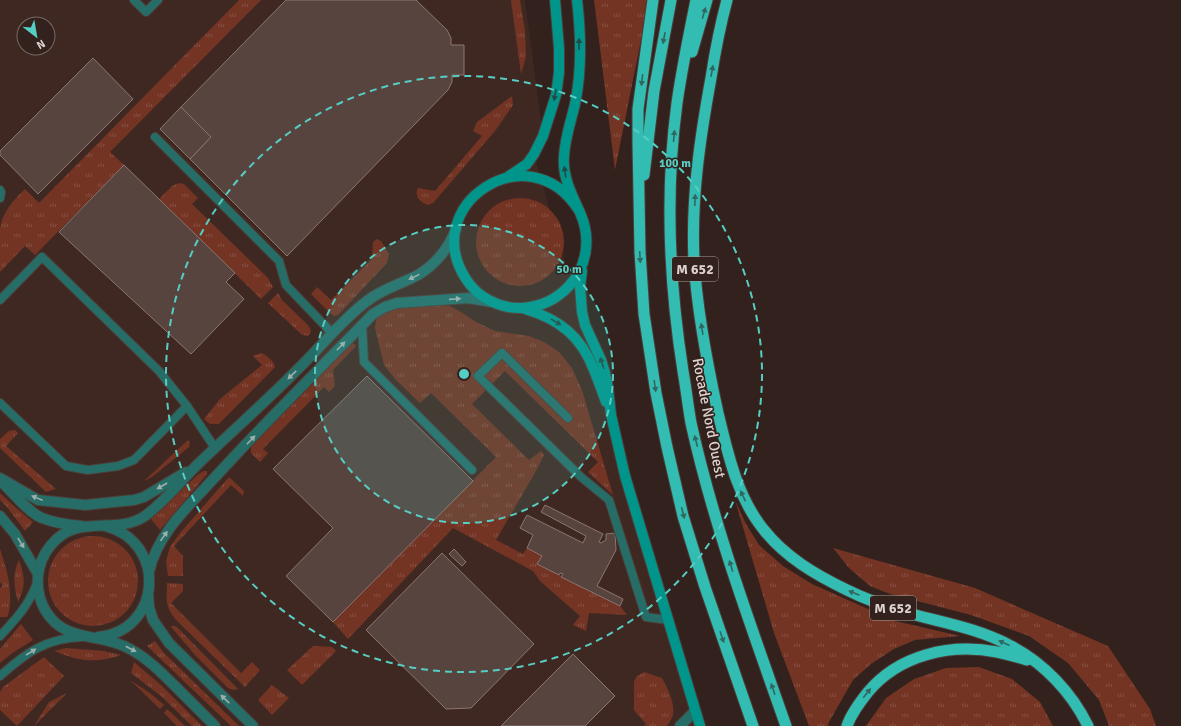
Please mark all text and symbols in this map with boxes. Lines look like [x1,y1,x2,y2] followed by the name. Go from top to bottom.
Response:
[701,7,707,19] one-way arrow
[16,16,56,56] north arrow
[660,32,666,44] one-way arrow
[34,37,48,52] text: N
[576,38,583,50] one-way arrow
[709,65,715,77] one-way arrow
[639,74,645,86] one-way arrow
[552,88,558,101] one-way arrow
[671,130,678,142] one-way arrow
[659,156,691,171] text: 100 m
[562,166,568,178] one-way arrow
[692,193,698,206] one-way arrow
[637,251,644,263] one-way arrow
[672,257,718,281] road number: M 652
[556,262,582,277] text: 50 m
[408,274,420,280] one-way arrow
[449,296,461,303] one-way arrow
[551,318,562,325] one-way arrow
[699,323,705,335] one-way arrow
[336,341,346,351] one-way arrow
[598,356,604,368] one-way arrow
[689,356,729,480] street label: Rocade Nord Ouest
[457,367,471,381] centre of rings
[287,370,297,379] one-way arrow
[652,380,658,392] one-way arrow
[246,434,255,445] one-way arrow
[693,435,699,447] one-way arrow
[156,483,168,490] one-way arrow
[740,490,746,501] one-way arrow
[31,495,42,501] one-way arrow
[680,507,686,519] one-way arrow
[160,531,168,542] one-way arrow
[17,538,25,549] one-way arrow
[728,560,734,572] one-way arrow
[848,590,860,596] one-way arrow
[870,596,916,620] road number: M 652
[720,631,726,643] one-way arrow
[998,640,1009,646] one-way arrow
[125,646,136,653] one-way arrow
[25,648,36,656] one-way arrow
[770,683,776,695] one-way arrow
[863,688,872,698] one-way arrow
[220,694,230,704] one-way arrow

